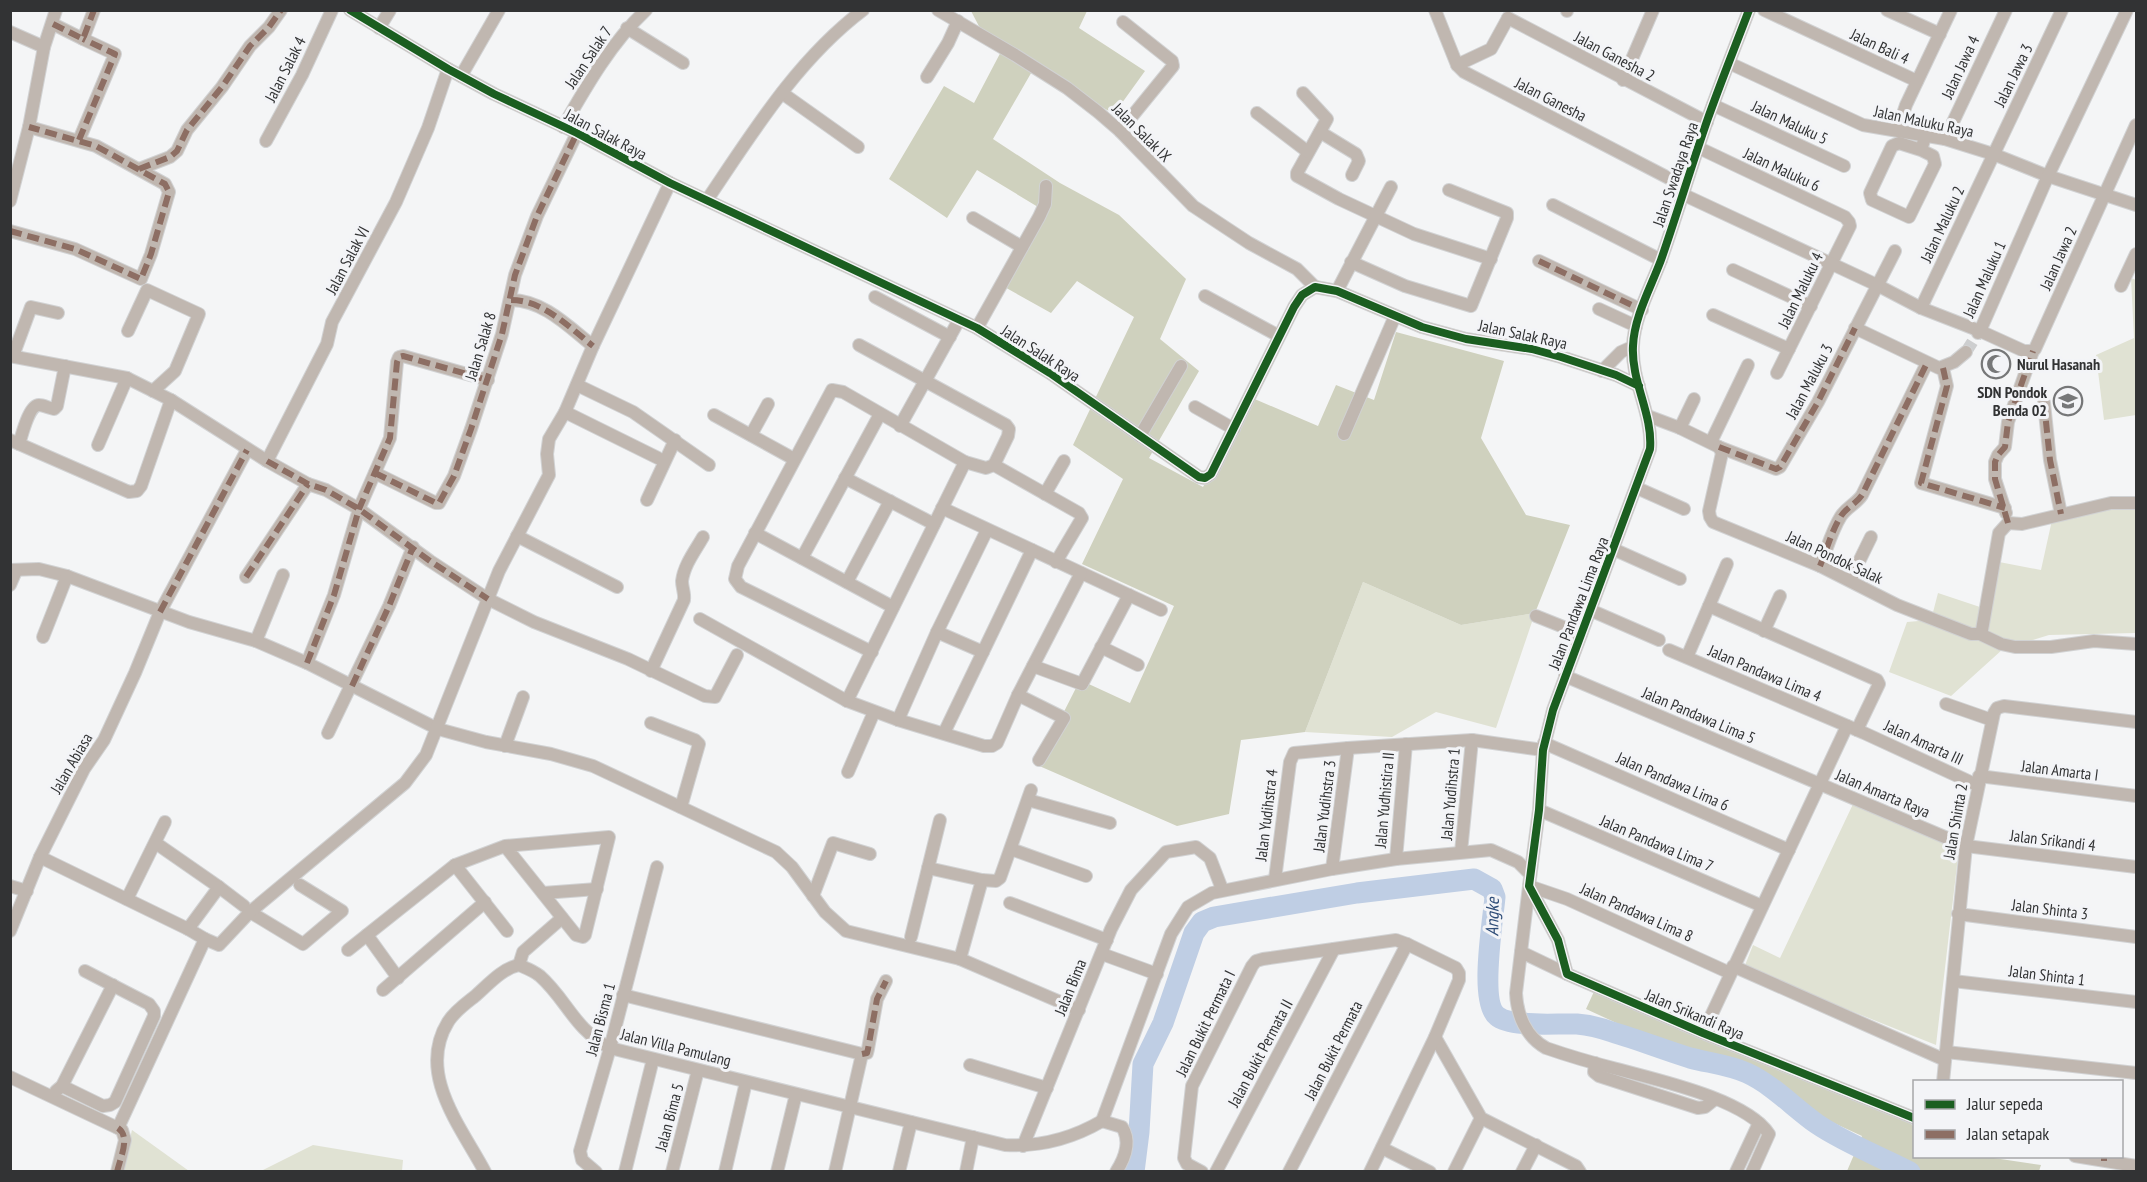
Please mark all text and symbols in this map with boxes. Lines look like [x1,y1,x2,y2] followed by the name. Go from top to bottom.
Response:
[559,22,616,93] street label: Jalan Salak 7
[1847,23,1913,68] street label: Jalan Bali 4
[1571,26,1659,86] street label: Jalan Ganesha 2
[1936,32,1983,103] street label: Jalan Jawa 4
[260,33,310,106] street label: Jalan Salak 4
[1989,40,2037,111] street label: Jalan Jawa 3
[1511,72,1590,126] street label: Jalan Ganesha
[1748,95,1831,148] street label: Jalan Maluku 5
[1108,98,1176,166] street label: Jalan Salak IX
[1871,100,1976,141] street label: Jalan Maluku Raya
[561,104,650,164] street label: Jalan Salak Raya
[1647,119,1702,230] street label: Jalan Swadaya Raya
[1740,142,1823,195] street label: Jalan Maluku 6
[1915,183,1968,266] street label: Jalan Maluku 2
[320,223,373,298] street label: Jalan Salak VI
[2035,223,2081,294] street label: Jalan Jawa 2
[1958,238,2010,321] street label: Jalan Maluku 1
[1773,249,1827,332] street label: Jalan Maluku 4
[460,309,500,384] street label: Jalan Salak 8
[1476,315,1569,353] street label: Jalan Salak Raya
[997,320,1084,386] street label: Jalan Salak Raya
[1780,340,1837,423] street label: Jalan Maluku 3
[1980,348,2012,380] mosque icon: Nurul Hasanah
[2017,354,2100,374] place label: Nurul Hasanah
[1977,382,2047,420] place label: SDN Pondok Benda 02
[2052,385,2084,417] school or university icon: SDN Pondok Benda 02
[1783,526,1887,588] street label: Jalan Pondok Salak
[1543,534,1612,673] street label: Jalan Pandawa Lima Raya
[1704,640,1825,706] street label: Jalan Pandawa Lima 4
[1638,682,1759,748] street label: Jalan Pandawa Lima 5
[1880,715,1967,769] street label: Jalan Amarta III
[45,729,96,798] street label: Jalan Abiasa
[1436,747,1464,842] street label: Jalan Yudihstra 1
[1613,747,1732,815] street label: Jalan Pandawa Lima 6
[1370,751,1398,850] street label: Jalan Yudhistira II
[2019,755,2100,785] street label: Jalan Amarta I
[1308,759,1340,854] street label: Jalan Yudihstra 3
[1832,764,1933,822] street label: Jalan Amarta Raya
[1250,768,1282,863] street label: Jalan Yudihstra 4
[1938,782,1971,861] street label: Jalan Shinta 2
[1596,810,1717,876] street label: Jalan Pandawa Lima 7
[2008,825,2097,855] street label: Jalan Srikandi 4
[1577,878,1696,946] street label: Jalan Pandawa Lima 8
[2010,894,2089,924] street label: Jalan Shinta 3
[1480,896,1504,936] water label: Angke
[1049,956,1090,1019] street label: Jalan Bima
[2007,960,2086,990] street label: Jalan Shinta 1
[1170,967,1239,1080] street label: Jalan Bukit Permata I
[580,980,619,1059] street label: Jalan Bisma 1
[1642,984,1747,1044] street label: Jalan Srikandi Raya
[1223,996,1297,1111] street label: Jalan Bukit Permata II
[1299,997,1366,1104] street label: Jalan Bukit Permata
[618,1023,733,1070] street label: Jalan Villa Pamulang
[1913,1080,2123,1158] legend
[650,1081,688,1154] street label: Jalan Bima 5
[1966,1092,2043,1115] text: Jalur sepeda
[1966,1122,2049,1145] text: Jalan setapak

